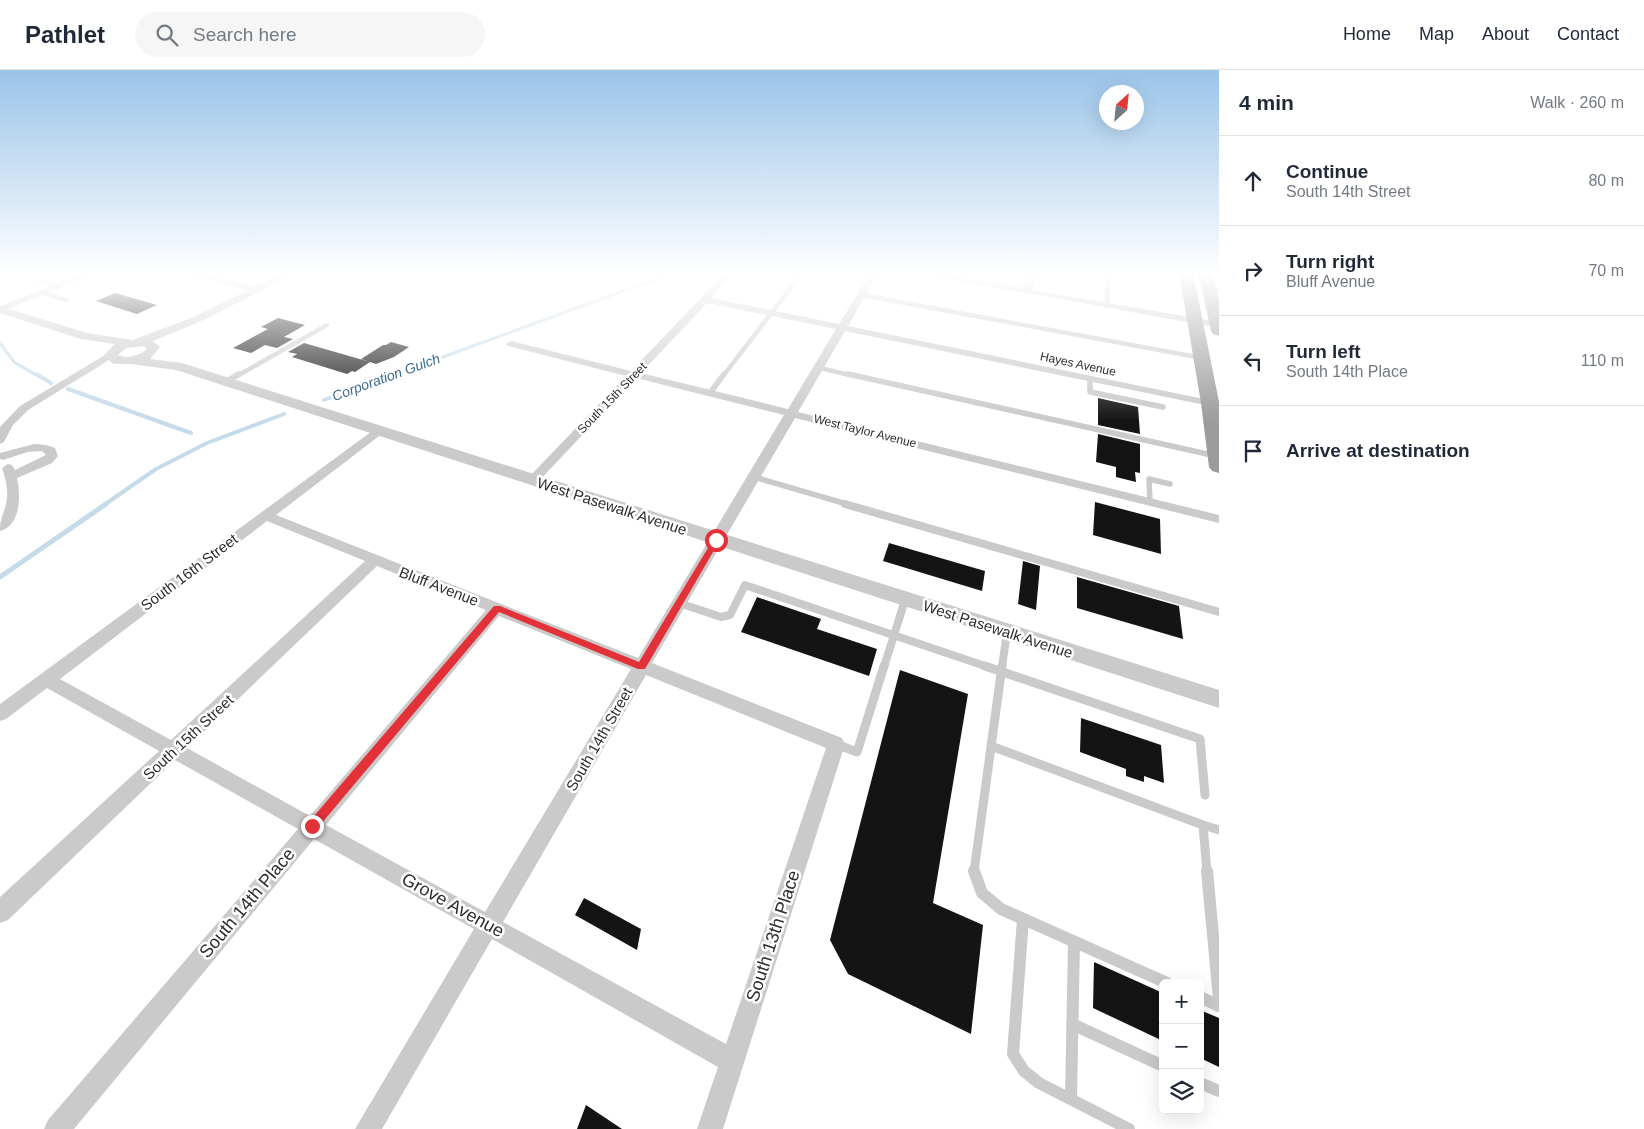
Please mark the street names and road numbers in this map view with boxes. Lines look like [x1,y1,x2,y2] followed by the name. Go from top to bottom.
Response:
[1039,349,1118,379] street label: Hayes Avenue
[575,359,650,436] street label: South 15th Street
[812,411,918,451] street label: West Taylor Avenue
[535,474,689,538] street label: West Pasewalk Avenue
[137,530,241,614] street label: South 16th Street
[397,563,481,609] street label: Bluff Avenue
[921,597,1075,661] street label: West Pasewalk Avenue
[562,683,636,794] street label: South 14th Street
[140,690,237,783] street label: South 15th Street
[195,844,299,962] street label: South 14th Place
[742,868,804,1004] street label: South 13th Place
[398,869,508,941] street label: Grove Avenue

